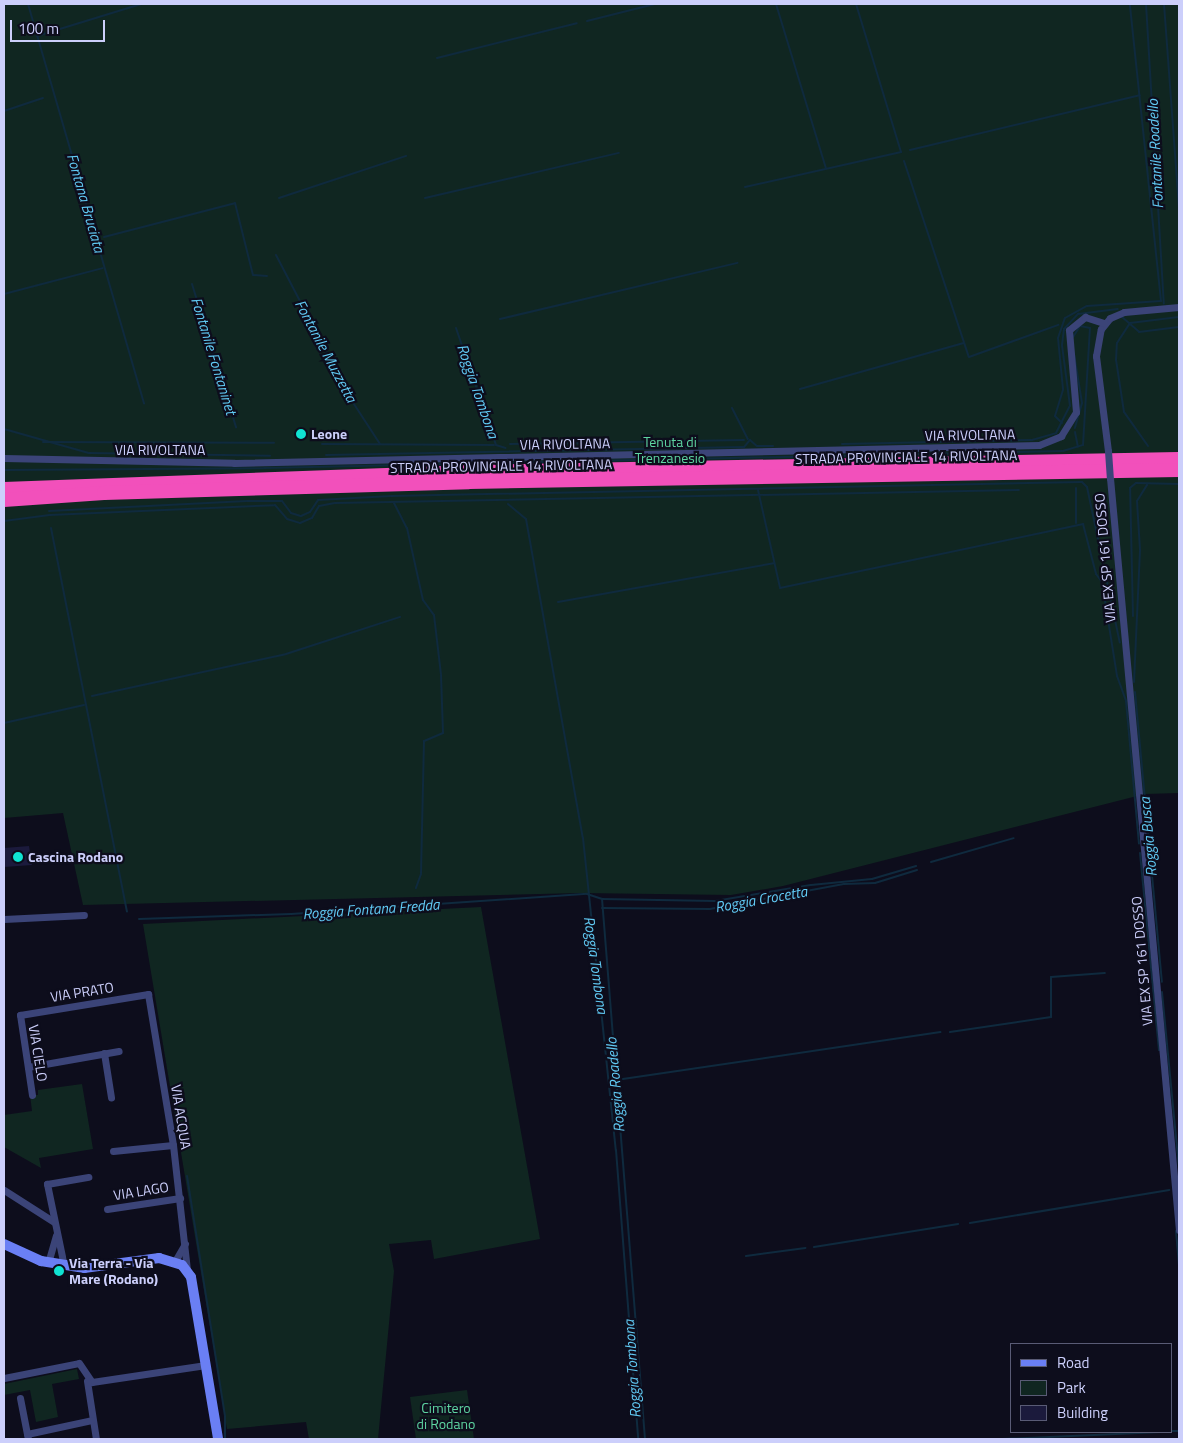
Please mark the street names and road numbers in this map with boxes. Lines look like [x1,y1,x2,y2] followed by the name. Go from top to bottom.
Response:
[925,426,1015,444] street label: VIA RIVOLTANA
[520,435,610,453] street label: VIA RIVOLTANA
[115,442,205,458] street label: VIA RIVOLTANA
[795,447,1017,467] street label: STRADA PROVINCIALE 14 RIVOLTANA
[390,456,612,476] street label: STRADA PROVINCIALE 14 RIVOLTANA
[1091,493,1119,623] street label: VIA EX SP 161 DOSSO
[1128,896,1156,1026] street label: VIA EX SP 161 DOSSO
[49,979,115,1005] street label: VIA PRATO
[25,1023,51,1083] street label: VIA CIELO
[168,1084,194,1150] street label: VIA ACQUA
[112,1178,170,1204] street label: VIA LAGO

